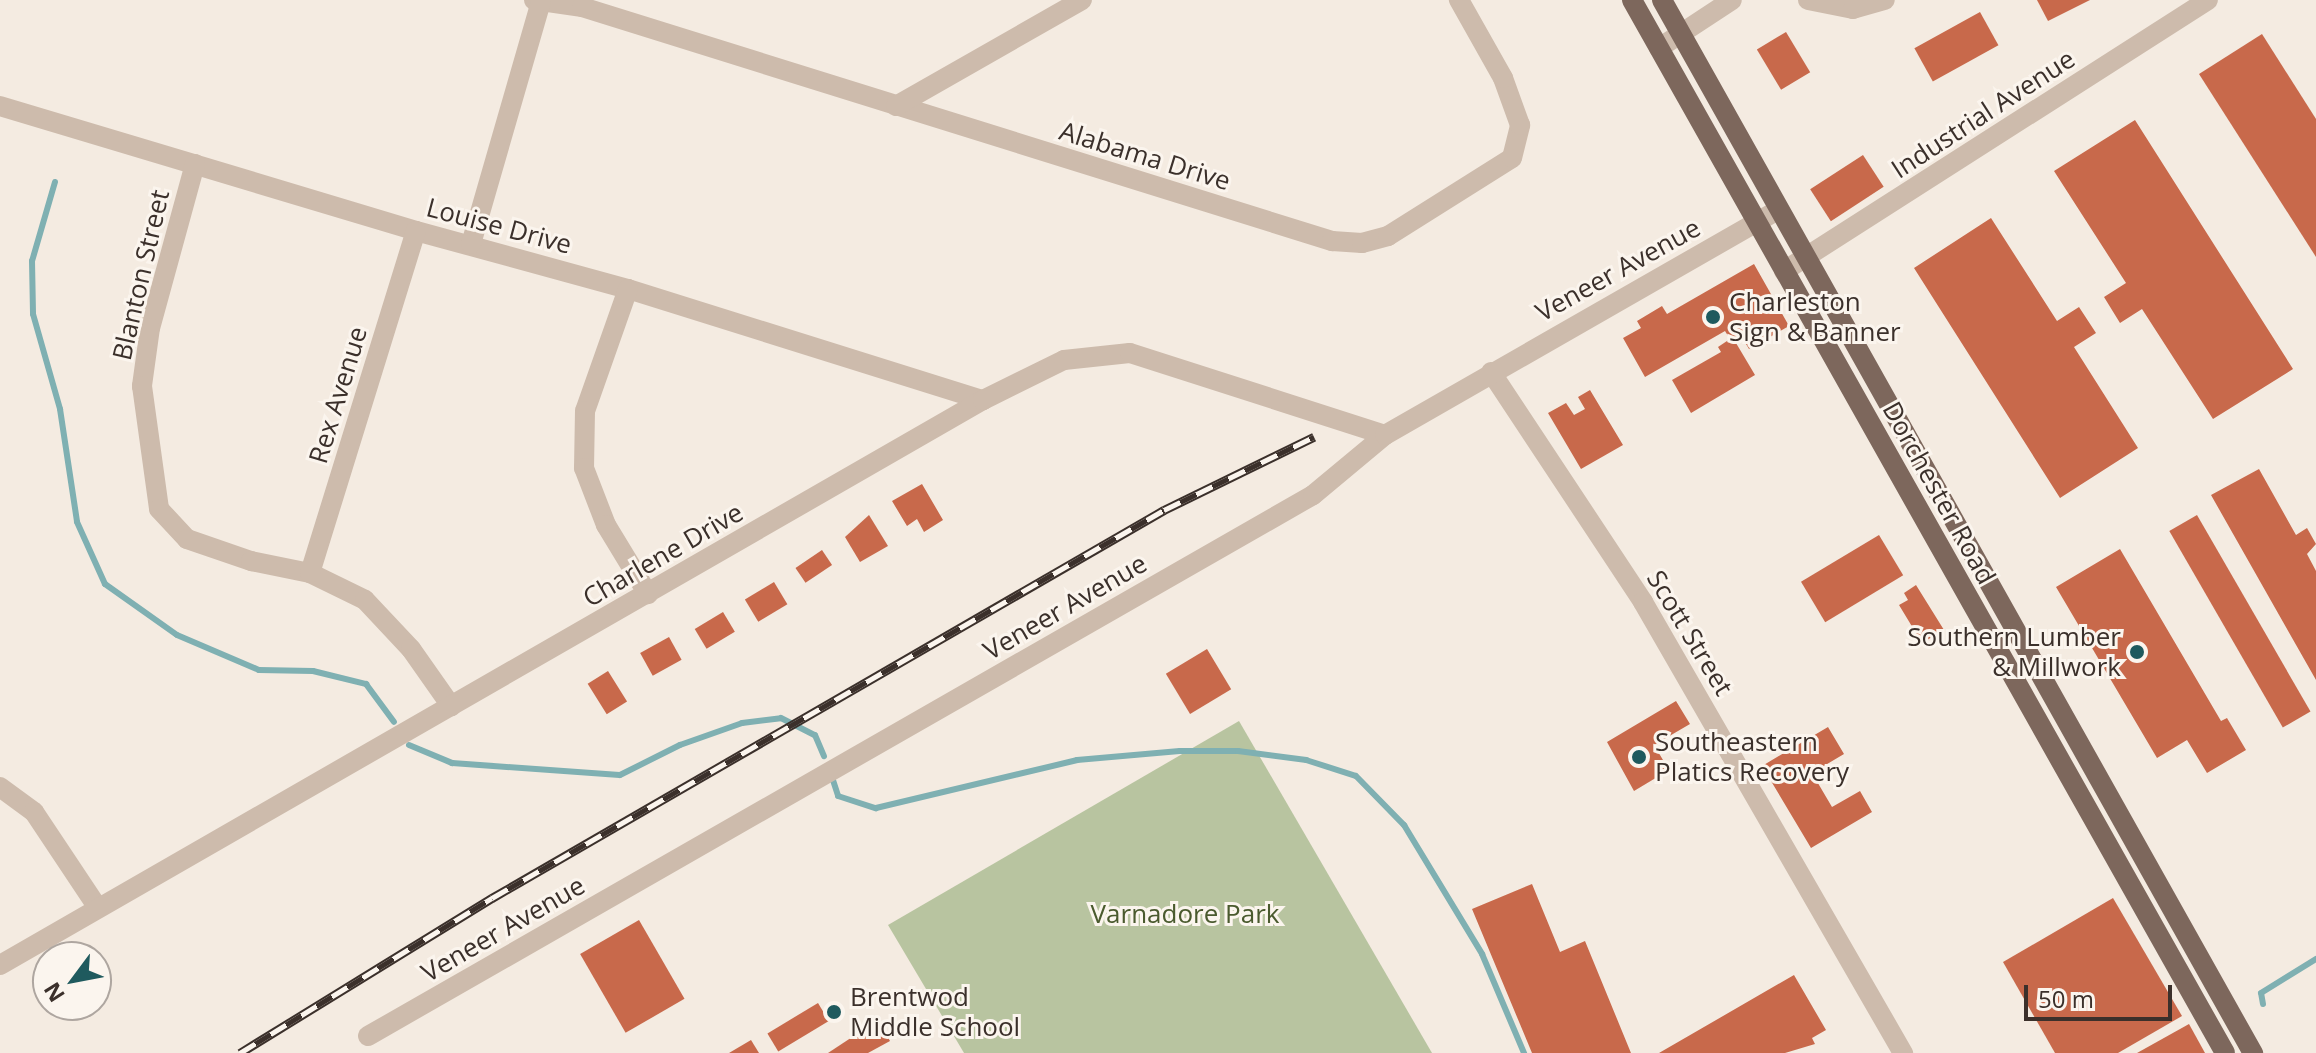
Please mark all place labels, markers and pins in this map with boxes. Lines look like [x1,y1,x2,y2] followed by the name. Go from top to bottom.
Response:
[1729,286,1901,348] place label: Charleston Sign & Banner
[1704,308,1722,326] marker: Charleston Sign & Banner
[1907,621,2121,682] place label: Southern Lumber & Millwork
[2128,643,2146,661] marker: Southern Lumber & Millwork
[1655,726,1849,788] place label: Southeastern Platics Recovery
[1630,748,1648,766] marker: Southeastern Platics Recovery
[850,981,1020,1042] place label: Brentwod Middle School
[825,1003,843,1021] marker: Brentwod Middle School

